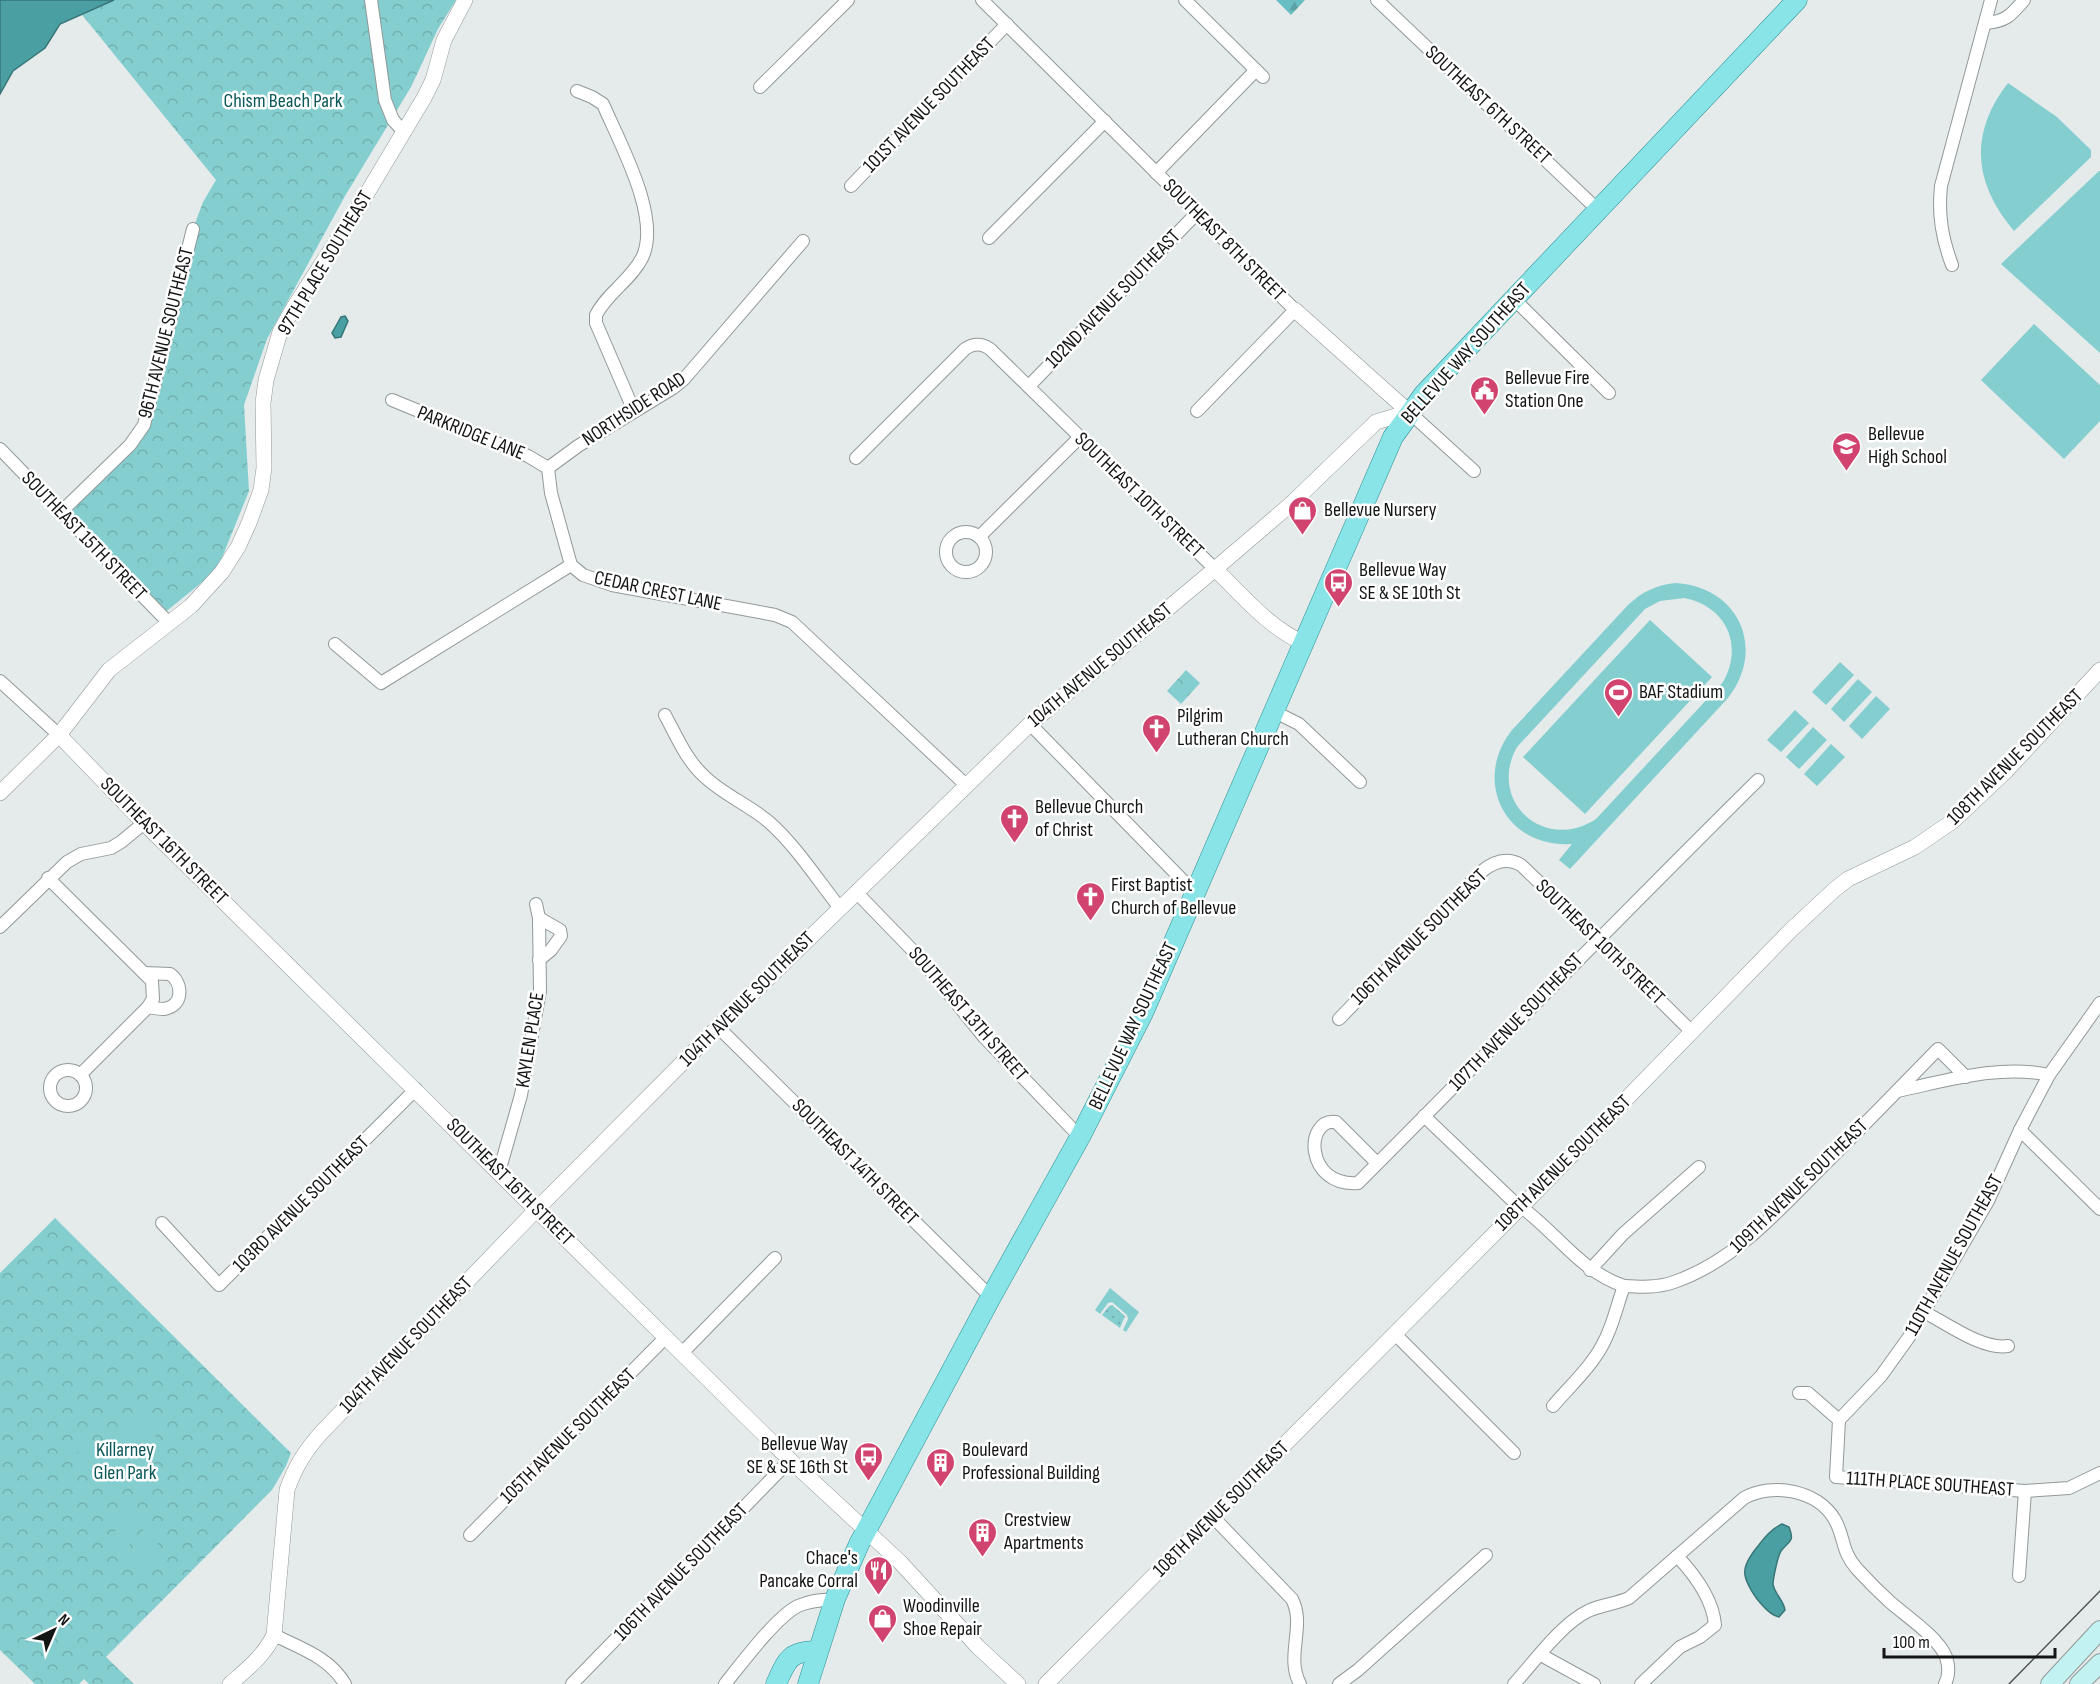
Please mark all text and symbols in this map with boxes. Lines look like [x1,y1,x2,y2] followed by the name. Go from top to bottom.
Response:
[858,32,1000,178] street label: 101ST AVENUE SOUTHEAST
[1420,41,1556,169] street label: SOUTHEAST 6TH STREET
[224,89,343,113] park label: Chism Beach Park
[1158,174,1290,306] street label: SOUTHEAST 8TH STREET
[272,186,378,340] street label: 97TH PLACE SOUTHEAST
[1041,225,1185,373] street label: 102ND AVENUE SOUTHEAST
[133,245,199,421] street label: 96TH AVENUE SOUTHEAST
[1396,277,1536,429] street label: BELLEVUE WAY SOUTHEAST
[1505,366,1590,413] place label: Bellevue Fire Station One
[578,367,690,451] street label: NORTHSIDE ROAD
[1468,374,1500,416] public building icon: Bellevue Fire Station One
[414,401,528,465] street label: PARKRIDGE LANE
[1868,422,1947,469] place label: Bellevue High School
[1069,427,1209,563] street label: SOUTHEAST 10TH STREET
[1831,430,1863,472] school or university icon: Bellevue High School
[16,467,152,605] street label: SOUTHEAST 15TH STREET
[1287,494,1319,536] shop icon: Bellevue Nursery
[1324,498,1437,522] place label: Bellevue Nursery
[1359,558,1461,605] place label: Bellevue Way SE & SE 10th St
[592,566,724,616] street label: CEDAR CREST LANE
[1322,566,1354,608] bus stop icon: Bellevue Way SE & SE 10th St
[1023,598,1177,732] street label: 104TH AVENUE SOUTHEAST
[1602,676,1634,718] sports icon: BAF Stadium
[1639,680,1723,704] place label: BAF Stadium
[1942,684,2088,830] street label: 108TH AVENUE SOUTHEAST
[1177,704,1289,751] place label: Pilgrim Lutheran Church
[1140,712,1172,754] church icon: Pilgrim Lutheran Church
[95,772,233,910] street label: SOUTHEAST 16TH STREET
[1035,795,1143,842] place label: Bellevue Church of Christ
[998,802,1030,844] church icon: Bellevue Church of Christ
[1346,864,1492,1010] street label: 106TH AVENUE SOUTHEAST
[1111,873,1236,920] place label: First Baptist Church of Bellevue
[1530,874,1670,1010] street label: SOUTHEAST 10TH STREET
[1074,880,1106,922] church icon: First Baptist Church of Bellevue
[674,926,820,1072] street label: 104TH AVENUE SOUTHEAST
[1084,938,1182,1114] street label: BELLEVUE WAY SOUTHEAST
[903,942,1033,1086] street label: SOUTHEAST 13TH STREET
[1444,948,1588,1096] street label: 107TH AVENUE SOUTHEAST
[511,990,549,1090] street label: KAYLEN PLACE
[1490,1090,1636,1236] street label: 108TH AVENUE SOUTHEAST
[787,1094,923,1230] street label: SOUTHEAST 14TH STREET
[441,1113,579,1251] street label: SOUTHEAST 16TH STREET
[1725,1114,1873,1258] street label: 109TH AVENUE SOUTHEAST
[228,1131,374,1277] street label: 103RD AVENUE SOUTHEAST
[1900,1170,2008,1340] street label: 110TH AVENUE SOUTHEAST
[334,1271,478,1419] street label: 104TH AVENUE SOUTHEAST
[495,1363,641,1509] street label: 105TH AVENUE SOUTHEAST
[747,1432,848,1479] place label: Bellevue Way SE & SE 16th St
[1148,1436,1294,1582] street label: 108TH AVENUE SOUTHEAST
[94,1438,157,1485] park label: Killarney Glen Park
[962,1438,1100,1485] place label: Boulevard Professional Building
[853,1440,885,1482] bus stop icon: Bellevue Way SE & SE 16th St
[925,1446,957,1488] building icon: Boulevard Professional Building
[1845,1466,2015,1502] street label: 111TH PLACE SOUTHEAST
[609,1498,753,1646] street label: 106TH AVENUE SOUTHEAST
[1003,1508,1084,1555] place label: Crestview Apartments
[967,1516,999,1558] building icon: Crestview Apartments
[759,1546,858,1593] place label: Chace's Pancake Corral
[863,1554,895,1596] restaurant icon: Chace's Pancake Corral
[903,1594,982,1641] place label: Woodinville Shoe Repair
[24,1600,84,1660] north arrow
[866,1602,898,1644] shop icon: Woodinville Shoe Repair
[54,1610,73,1630] text: N
[1884,1621,2055,1659] scale bar
[1893,1632,1930,1653] text: 100 m

